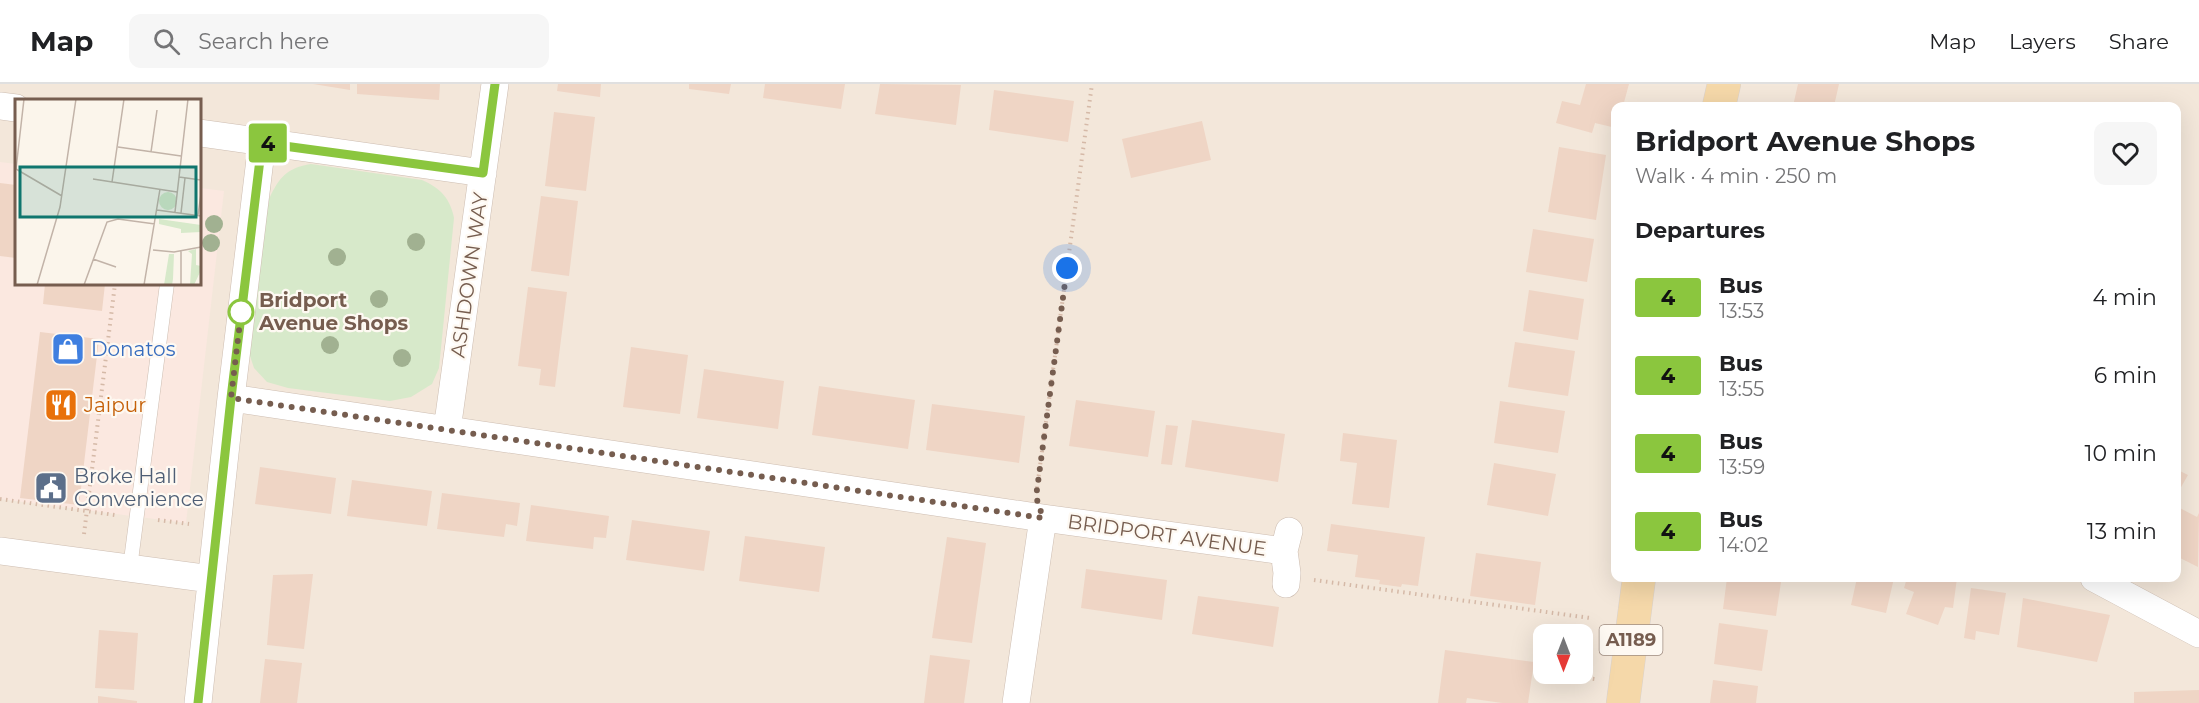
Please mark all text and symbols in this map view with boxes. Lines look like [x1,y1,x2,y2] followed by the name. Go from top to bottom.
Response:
[129,14,549,68] search box
[30,24,93,58] text: Map
[150,25,183,58] icon: search
[198,28,329,55] text: Search here
[1929,29,1976,54] text: Map
[2009,29,2076,54] text: Layers
[2109,29,2169,54] text: Share
[15,99,201,285] inset map
[2094,122,2157,185] button: heart
[248,124,288,162] line badge: 4
[1635,124,1975,158] text: Bridport Avenue Shops
[261,131,275,156] text: 4
[1635,164,1837,188] text: Walk · 4 min · 250 m
[446,190,493,359] street label: ASHDOWN WAY
[1635,217,1765,244] text: Departures
[1052,253,1082,283] your location
[1719,272,1763,299] text: Bus
[2093,284,2157,311] text: 4 min
[1661,285,1675,310] text: 4
[258,288,408,335] place label: Bridport Avenue Shops
[228,299,254,325] marker: Bridport Avenue Shops
[1719,299,1764,323] text: 13:53
[50,331,86,367] shop icon: Donatos
[91,337,176,361] place label: Donatos
[1719,350,1763,377] text: Bus
[2094,362,2157,389] text: 6 min
[1661,363,1675,388] text: 4
[1719,377,1764,401] text: 13:55
[43,387,79,423] restaurant icon: Jaipur
[83,393,146,417] place label: Jaipur
[1719,428,1763,455] text: Bus
[2085,440,2157,467] text: 10 min
[1661,441,1675,466] text: 4
[1719,455,1765,479] text: 13:59
[74,464,204,511] place label: Broke Hall Convenience
[33,470,69,506] public building icon: Broke Hall Convenience
[1719,506,1763,533] text: Bus
[1066,509,1268,561] street label: BRIDPORT AVENUE
[2087,518,2157,545] text: 13 min
[1661,519,1675,544] text: 4
[1719,533,1768,557] text: 14:02
[1533,624,1593,684] north arrow
[1533,624,1593,684] map controls
[1600,625,1662,655] road number: A1189

